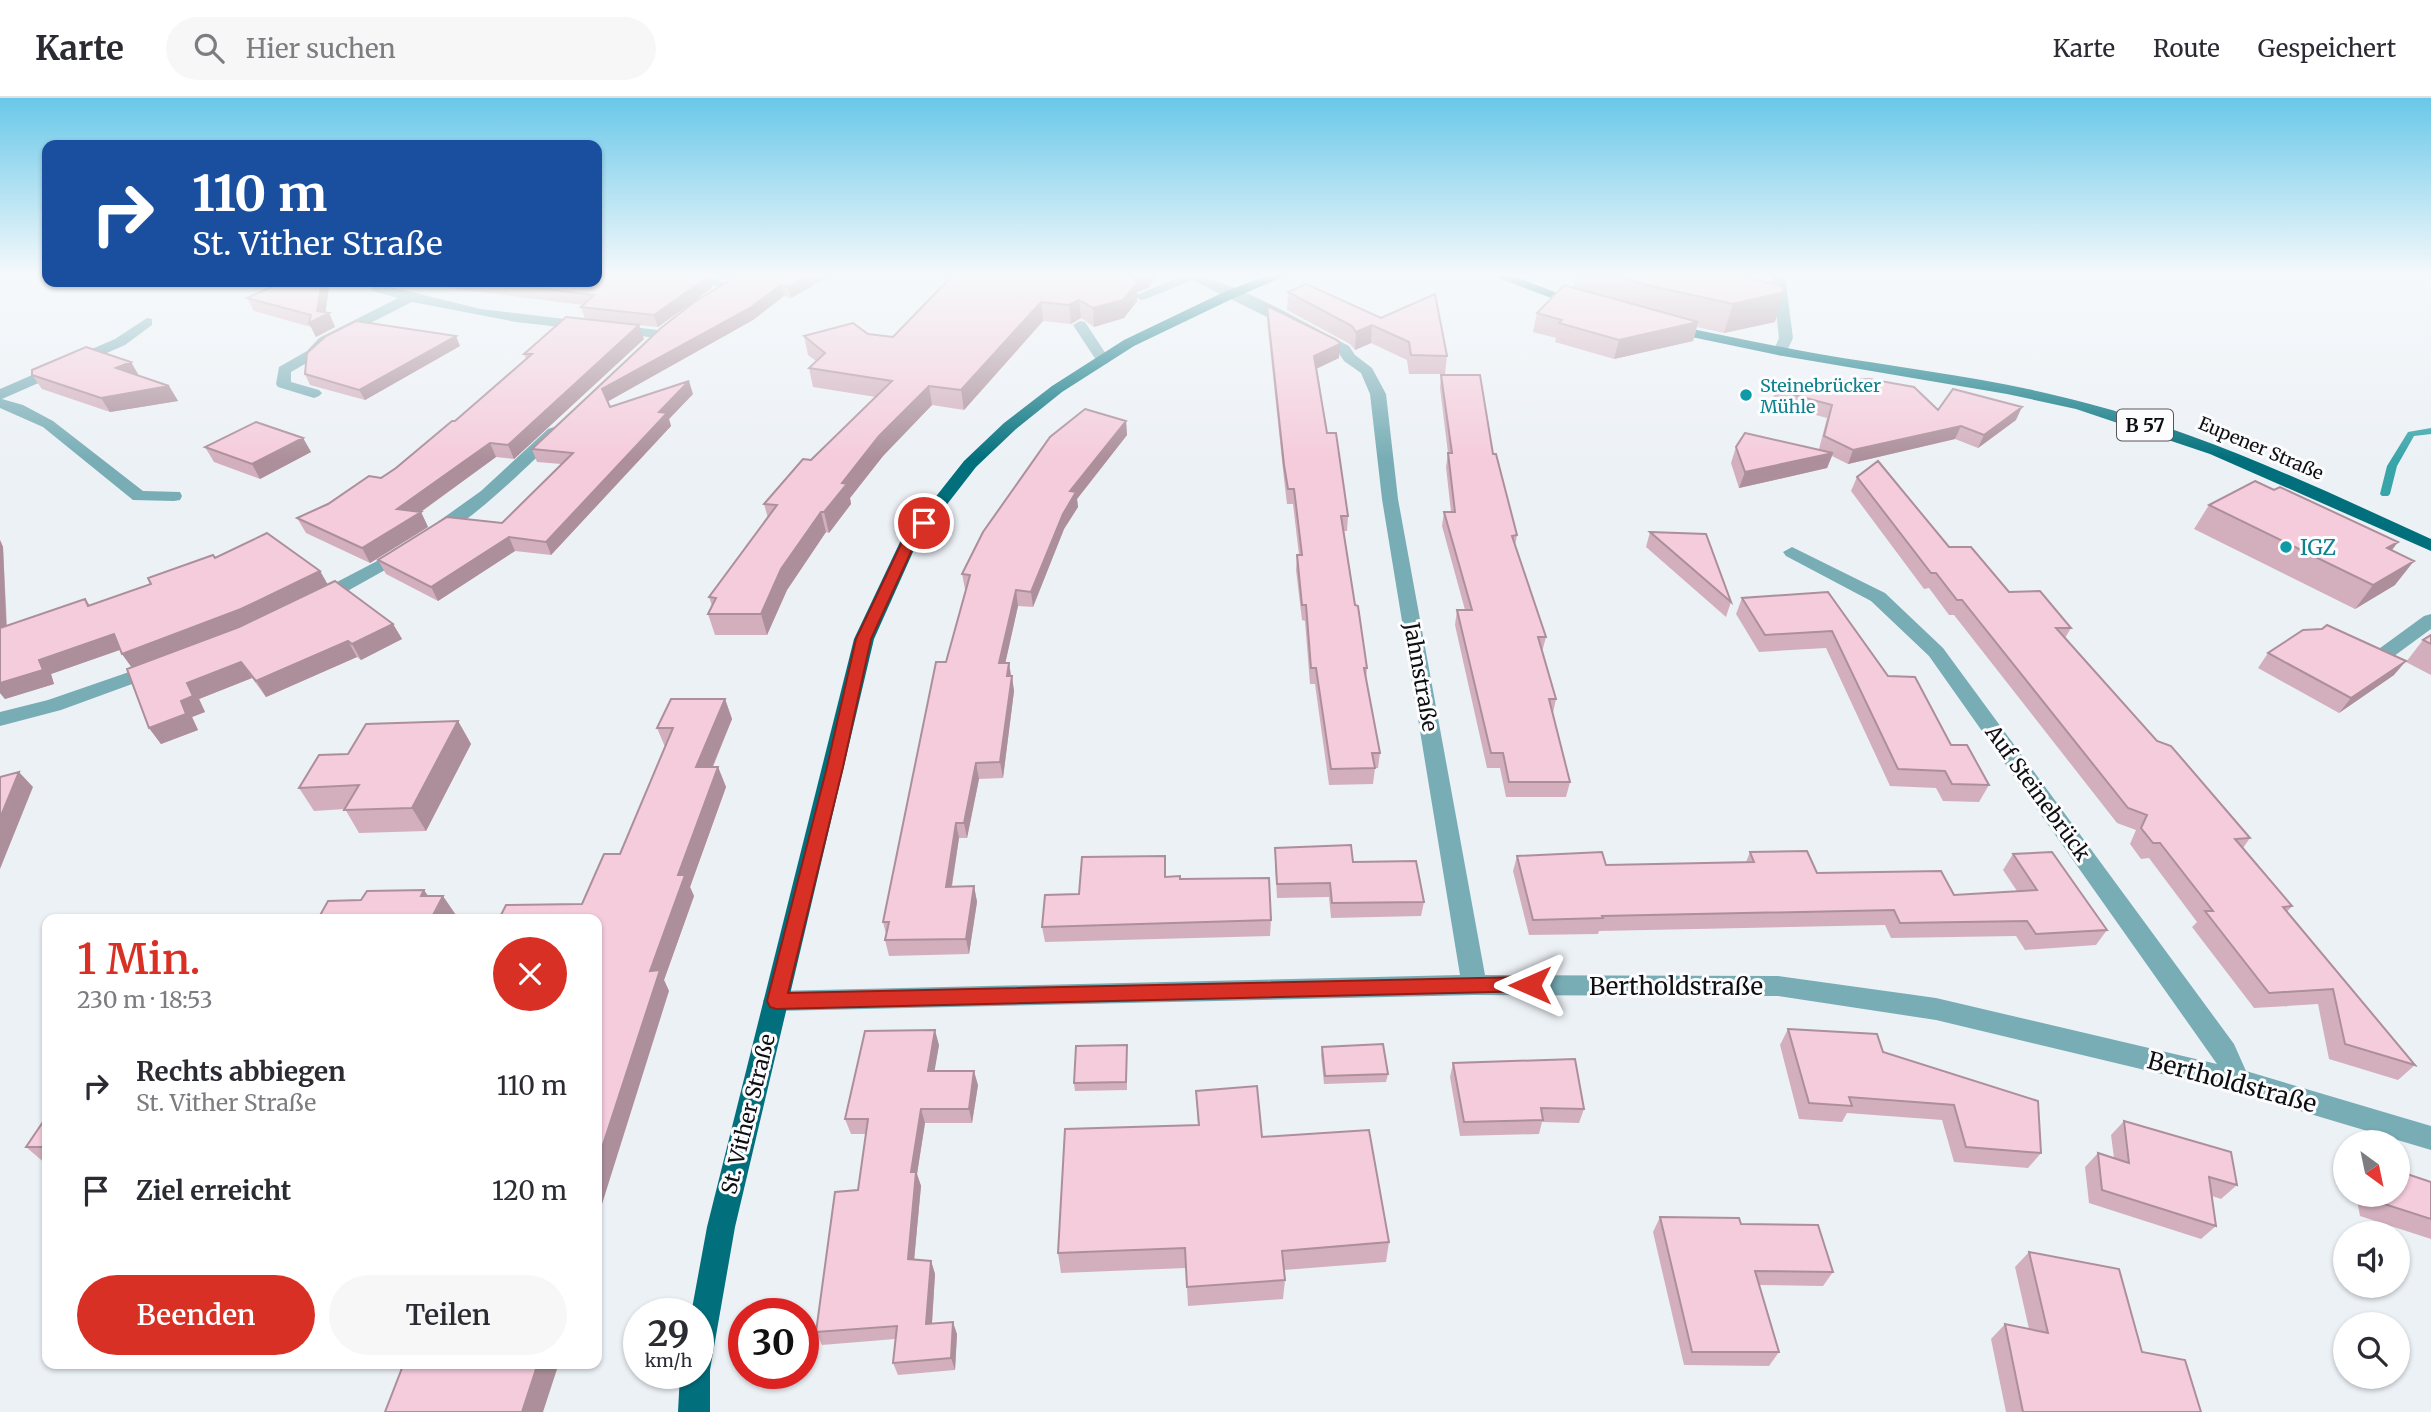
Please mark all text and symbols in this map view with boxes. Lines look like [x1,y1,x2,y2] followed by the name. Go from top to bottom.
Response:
[166,17,656,80] search box
[35,28,124,69] text: Karte
[190,29,228,67] icon: search
[246,32,396,65] text: Hier suchen
[2053,33,2115,64] text: Karte
[2153,33,2220,64] text: Route
[2258,33,2396,64] text: Gespeichert
[192,163,327,224] text: 110 m
[77,168,168,259] icon: right
[192,224,443,264] text: St. Vither Straße
[1760,374,1881,418] place label: Steinebrücker Mühle
[1738,387,1754,403] marker: Steinebrücker Mühle
[2117,410,2173,440] road number: B 57
[2195,411,2327,485] street label: Eupener Straße
[894,493,954,553] pin
[905,504,943,542] icon: arrive
[2300,534,2336,561] place label: IGZ
[2278,539,2294,555] marker: IGZ
[1398,619,1444,734] street label: Jahnstraße
[1979,719,2097,867] street label: Auf Steinebrück
[77,933,201,985] text: 1 Min.
[493,937,567,1011] button: close
[1493,948,1567,1022] position arrow
[1589,971,1763,1002] street label: Bertholdstraße
[77,985,213,1014] text: 230 m · 18:53
[715,1031,781,1197] street label: St. Vither Straße
[2144,1045,2320,1119] street label: Bertholdstraße
[136,1055,346,1088] text: Rechts abbiegen
[77,1067,115,1105] icon: right
[497,1069,567,1102] text: 110 m
[136,1088,316,1117] text: St. Vither Straße
[2333,1130,2410,1208] north arrow
[2333,1130,2410,1389] map controls
[77,1172,115,1210] icon: arrive
[136,1174,291,1207] text: Ziel erreicht
[492,1174,567,1207] text: 120 m
[2333,1221,2410,1298] button: sound
[77,1275,315,1355] button: Beenden
[329,1275,567,1355] button: Teilen
[728,1298,819,1389] speed limit sign: 30
[648,1312,689,1356] text: 29
[2333,1312,2410,1389] button: search
[645,1349,692,1372] text: km/h

